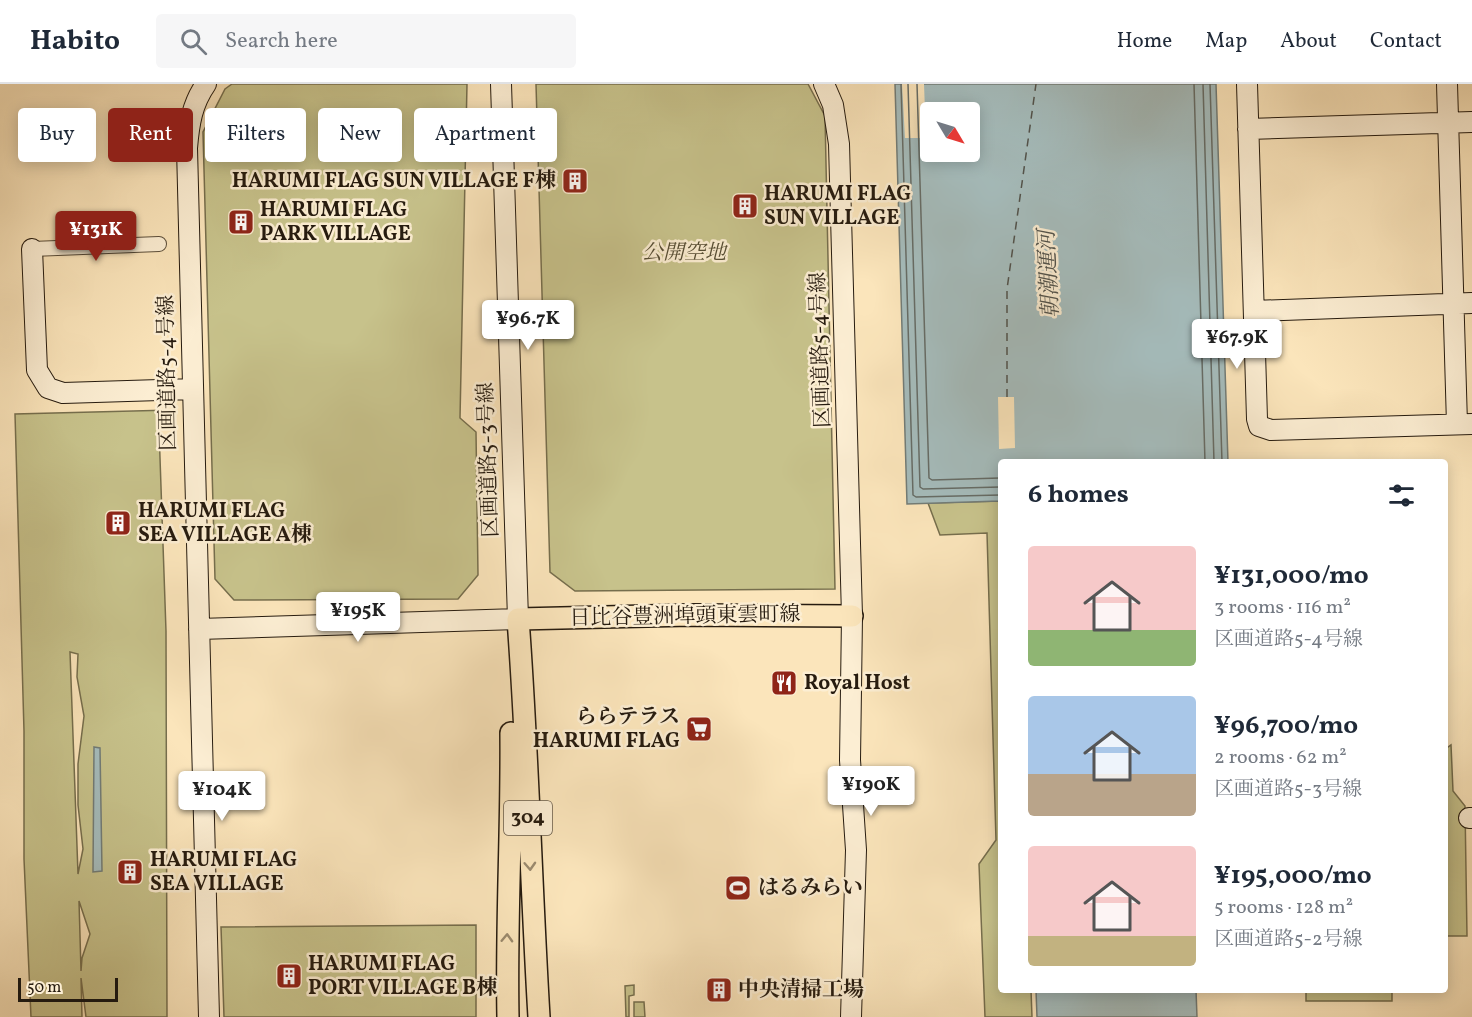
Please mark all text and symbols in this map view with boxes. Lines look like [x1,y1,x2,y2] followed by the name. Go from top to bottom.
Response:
[156,14,576,68] search box
[30,22,120,61] text: Habito
[177,25,210,58] icon: search
[225,26,338,57] text: Search here
[1117,27,1172,56] text: Home
[1205,27,1247,56] text: Map
[1280,27,1337,56] text: About
[1370,27,1442,56] text: Contact
[920,102,980,162] north arrow
[920,102,980,162] map controls
[18,108,96,162] chip: Buy
[108,108,193,162] chip: Rent
[205,108,306,162] chip: Filters
[318,108,402,162] chip: New
[414,108,557,162] chip: Apartment
[560,166,590,196] building icon: HARUMI FLAG SUN VILLAGE F棟
[232,167,556,196] place label: HARUMI FLAG SUN VILLAGE F棟
[764,180,911,233] place label: HARUMI FLAG SUN VILLAGE
[730,191,760,221] building icon: HARUMI FLAG SUN VILLAGE
[260,196,411,249] place label: HARUMI FLAG PARK VILLAGE
[226,207,256,237] building icon: HARUMI FLAG PARK VILLAGE
[54,211,138,262] pin: ¥131K
[69,216,123,244] text: ¥131K
[1032,225,1068,319] water label: 朝潮運河
[642,239,728,268] park label: 公開空地
[804,271,838,429] street label: 区画道路5-4号線
[152,295,184,451] street label: 区画道路5-4号線
[479,300,577,351] pin: ¥96.7K
[496,305,560,333] text: ¥96.7K
[1188,319,1286,370] pin: ¥67.9K
[1206,324,1268,352] text: ¥67.9K
[472,382,506,538] street label: 区画道路5-3号線
[1028,477,1129,513] text: 6 homes
[1385,479,1418,512] icon: filters
[138,497,312,550] place label: HARUMI FLAG SEA VILLAGE A棟
[103,508,133,538] building icon: HARUMI FLAG SEA VILLAGE A棟
[1214,558,1369,594] text: ¥131,000/mo
[1076,570,1148,642] icon: home
[316,592,400,643] pin: ¥195K
[1214,594,1351,622] text: 3 rooms · 116 m²
[330,597,386,625] text: ¥195K
[569,600,801,634] street label: 日比谷豊洲埠頭東雲町線
[1214,626,1363,654] text: 区画道路5-4号線
[769,668,799,698] restaurant icon: Royal Host
[804,669,910,698] place label: Royal Host
[533,703,680,756] place label: ららテラス HARUMI FLAG
[1214,708,1358,744] text: ¥96,700/mo
[684,714,714,744] supermarket icon: ららテラス HARUMI FLAG
[1076,720,1148,792] icon: home
[1214,744,1347,772] text: 2 rooms · 62 m²
[829,766,913,817] pin: ¥190K
[180,771,264,822] pin: ¥104K
[842,771,900,799] text: ¥190K
[192,776,252,804] text: ¥104K
[1214,776,1362,804] text: 区画道路5-3号線
[504,801,552,835] road number: 304
[150,846,297,899] place label: HARUMI FLAG SEA VILLAGE
[115,857,145,887] building icon: HARUMI FLAG SEA VILLAGE
[1214,858,1372,894] text: ¥195,000/mo
[523,862,536,871] one-way arrow
[1076,870,1148,942] icon: home
[723,873,753,903] sports icon: はるみらい
[758,874,863,903] place label: はるみらい
[1214,894,1353,922] text: 5 rooms · 128 m²
[1214,926,1363,954] text: 区画道路5-2号線
[501,933,514,942] one-way arrow
[308,950,497,1003] place label: HARUMI FLAG PORT VILLAGE B棟
[274,961,304,991] building icon: HARUMI FLAG PORT VILLAGE B棟
[18,975,118,1002] scale bar
[704,975,734,1005] building icon: 中央清掃工場
[738,976,864,1005] place label: 中央清掃工場
[27,977,61,999] text: 50 m

